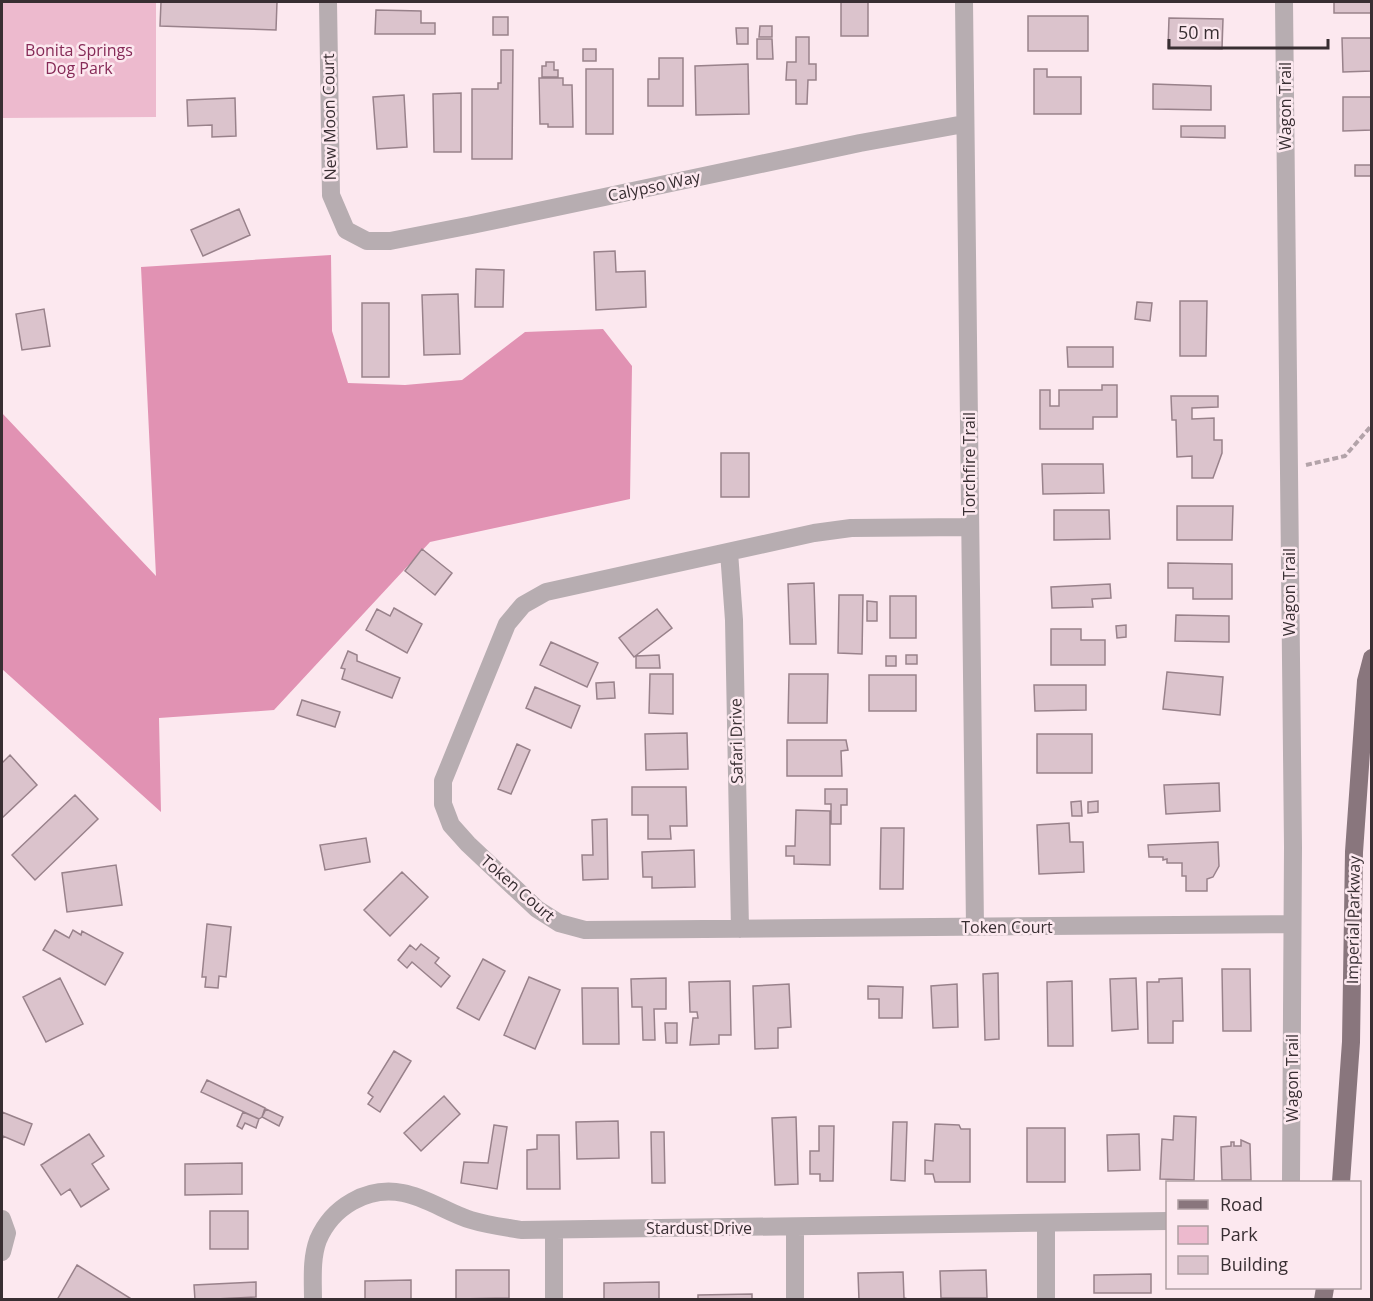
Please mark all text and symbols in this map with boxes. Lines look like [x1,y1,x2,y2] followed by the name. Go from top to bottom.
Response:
[1169,12,1328,50] scale bar
[1178,20,1220,44] text: 50 m
[25,39,133,79] park label: Bonita Springs Dog Park
[317,53,341,181] street label: New Moon Court
[1274,62,1296,150] street label: Wagon Trail
[606,165,703,207] street label: Calypso Way
[958,412,980,516] street label: Torchfire Trail
[1278,548,1300,636] street label: Wagon Trail
[724,698,748,784] street label: Safari Drive
[476,850,560,927] street label: Token Court
[1341,855,1365,984] street label: Imperial Parkway
[961,916,1053,938] street label: Token Court
[1281,1034,1303,1122] street label: Wagon Trail
[1166,1181,1361,1289] legend
[1220,1192,1263,1216] text: Road
[646,1217,752,1239] street label: Stardust Drive
[1220,1222,1258,1246] text: Park
[1220,1252,1288,1276] text: Building

